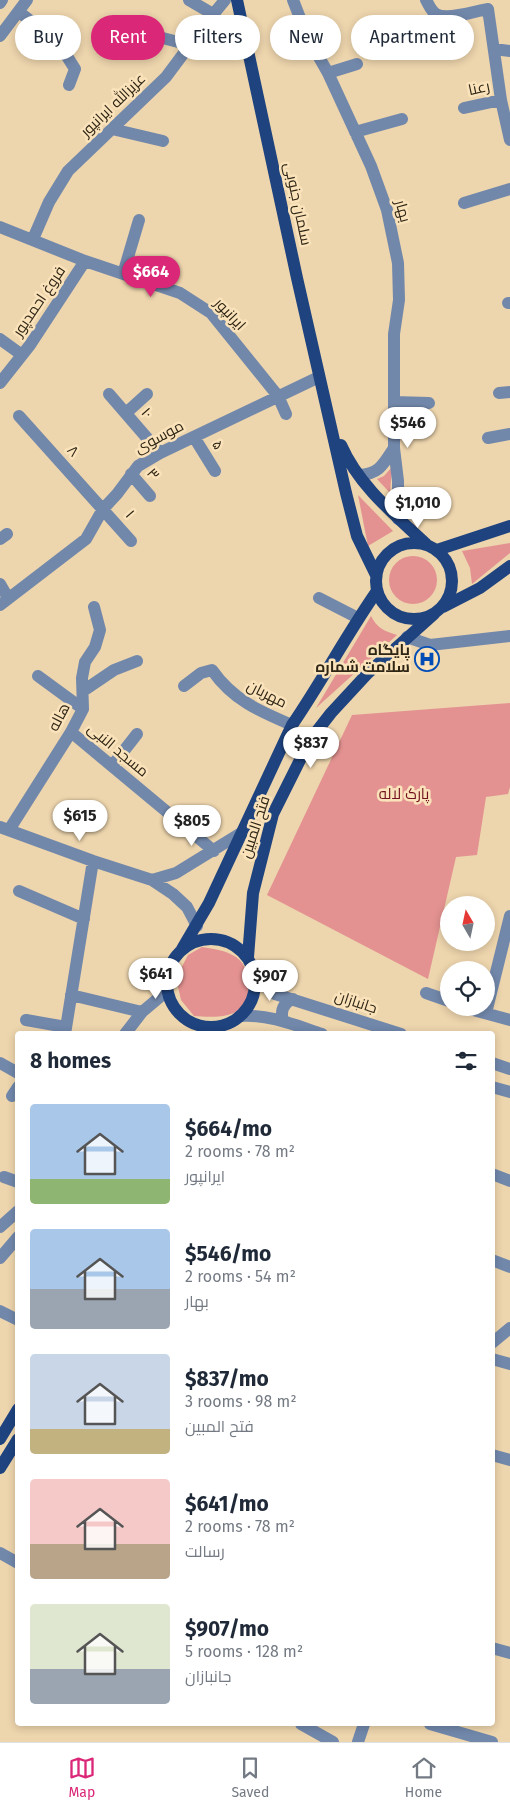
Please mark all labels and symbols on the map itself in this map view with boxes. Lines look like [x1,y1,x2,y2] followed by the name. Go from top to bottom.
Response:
[75,69,150,142] street label: عزیزالله ایرانپور
[467,77,491,99] street label: رعنا
[279,161,316,247] street label: سلمان جنوبی
[390,197,415,224] street label: بهار
[121,256,181,298] pin: $664
[8,262,71,342] street label: فروغ احمدپور
[209,293,249,335] street label: ایرانپور
[137,404,157,422] street label: ۱۰
[378,406,438,449] pin: $546
[131,417,187,458] street label: موسوی
[208,437,228,453] street label: ۵
[63,441,83,461] street label: ۸
[143,464,163,484] street label: ۳
[377,486,459,529] pin: $1,010
[122,506,138,522] street label: ۱
[315,641,411,676] place label: پایگاه سلامت شماره
[414,646,440,672] hospital icon: پایگاه سلامت شماره
[244,676,290,713] street label: مهربان
[44,700,74,734] street label: هاله
[83,719,152,781] street label: مسجد النبی
[281,726,341,769] pin: $837
[379,785,429,804] park label: پارک لاله
[236,794,275,861] street label: فتح المبین
[50,800,110,842] pin: $615
[162,804,222,847] pin: $805
[440,896,495,951] north arrow
[126,958,186,1000] pin: $641
[240,960,300,1002] pin: $907
[332,987,379,1018] street label: جانبازان

